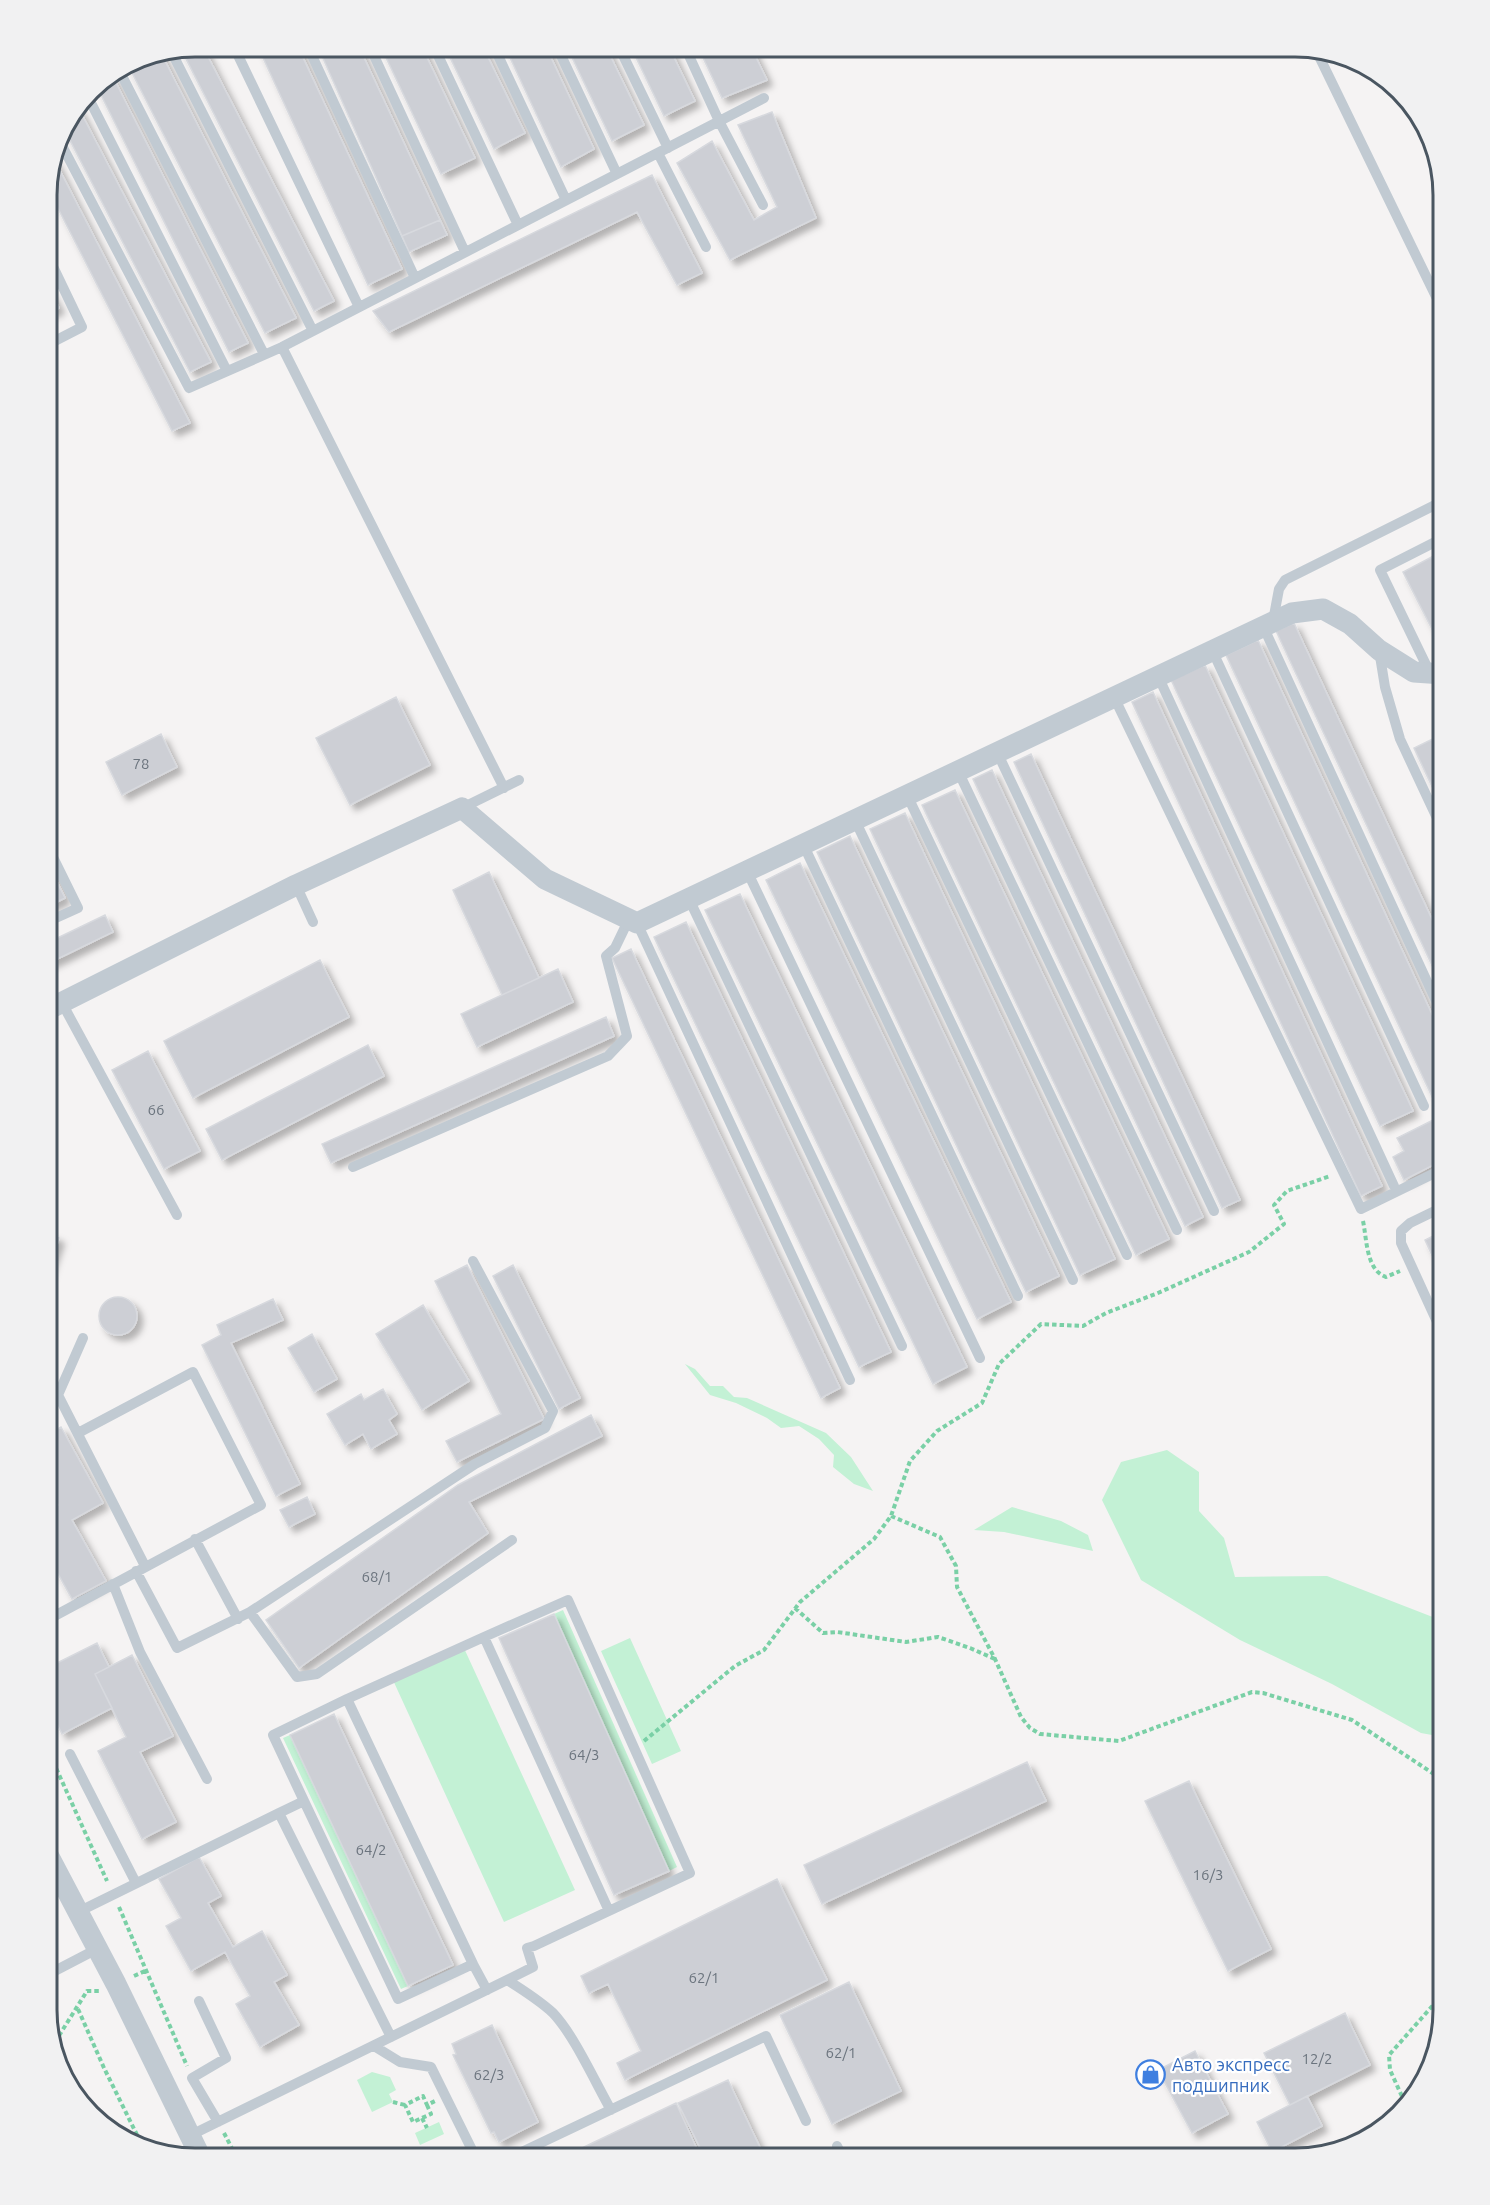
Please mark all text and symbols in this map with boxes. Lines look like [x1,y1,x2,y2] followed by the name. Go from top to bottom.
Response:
[133,755,149,772] house number: 78
[148,1101,164,1118] house number: 66
[362,1568,392,1585] house number: 68/1
[569,1746,599,1763] house number: 64/3
[356,1841,386,1858] house number: 64/2
[1193,1866,1223,1883] house number: 16/3
[689,1969,719,1986] house number: 62/1
[826,2044,856,2061] house number: 62/1
[1302,2050,1332,2067] house number: 12/2
[1172,2054,1290,2095] place label: Авто экспресс подшипник
[1135,2059,1167,2091] shop icon: Авто экспресс подшипник
[474,2066,504,2083] house number: 62/3

